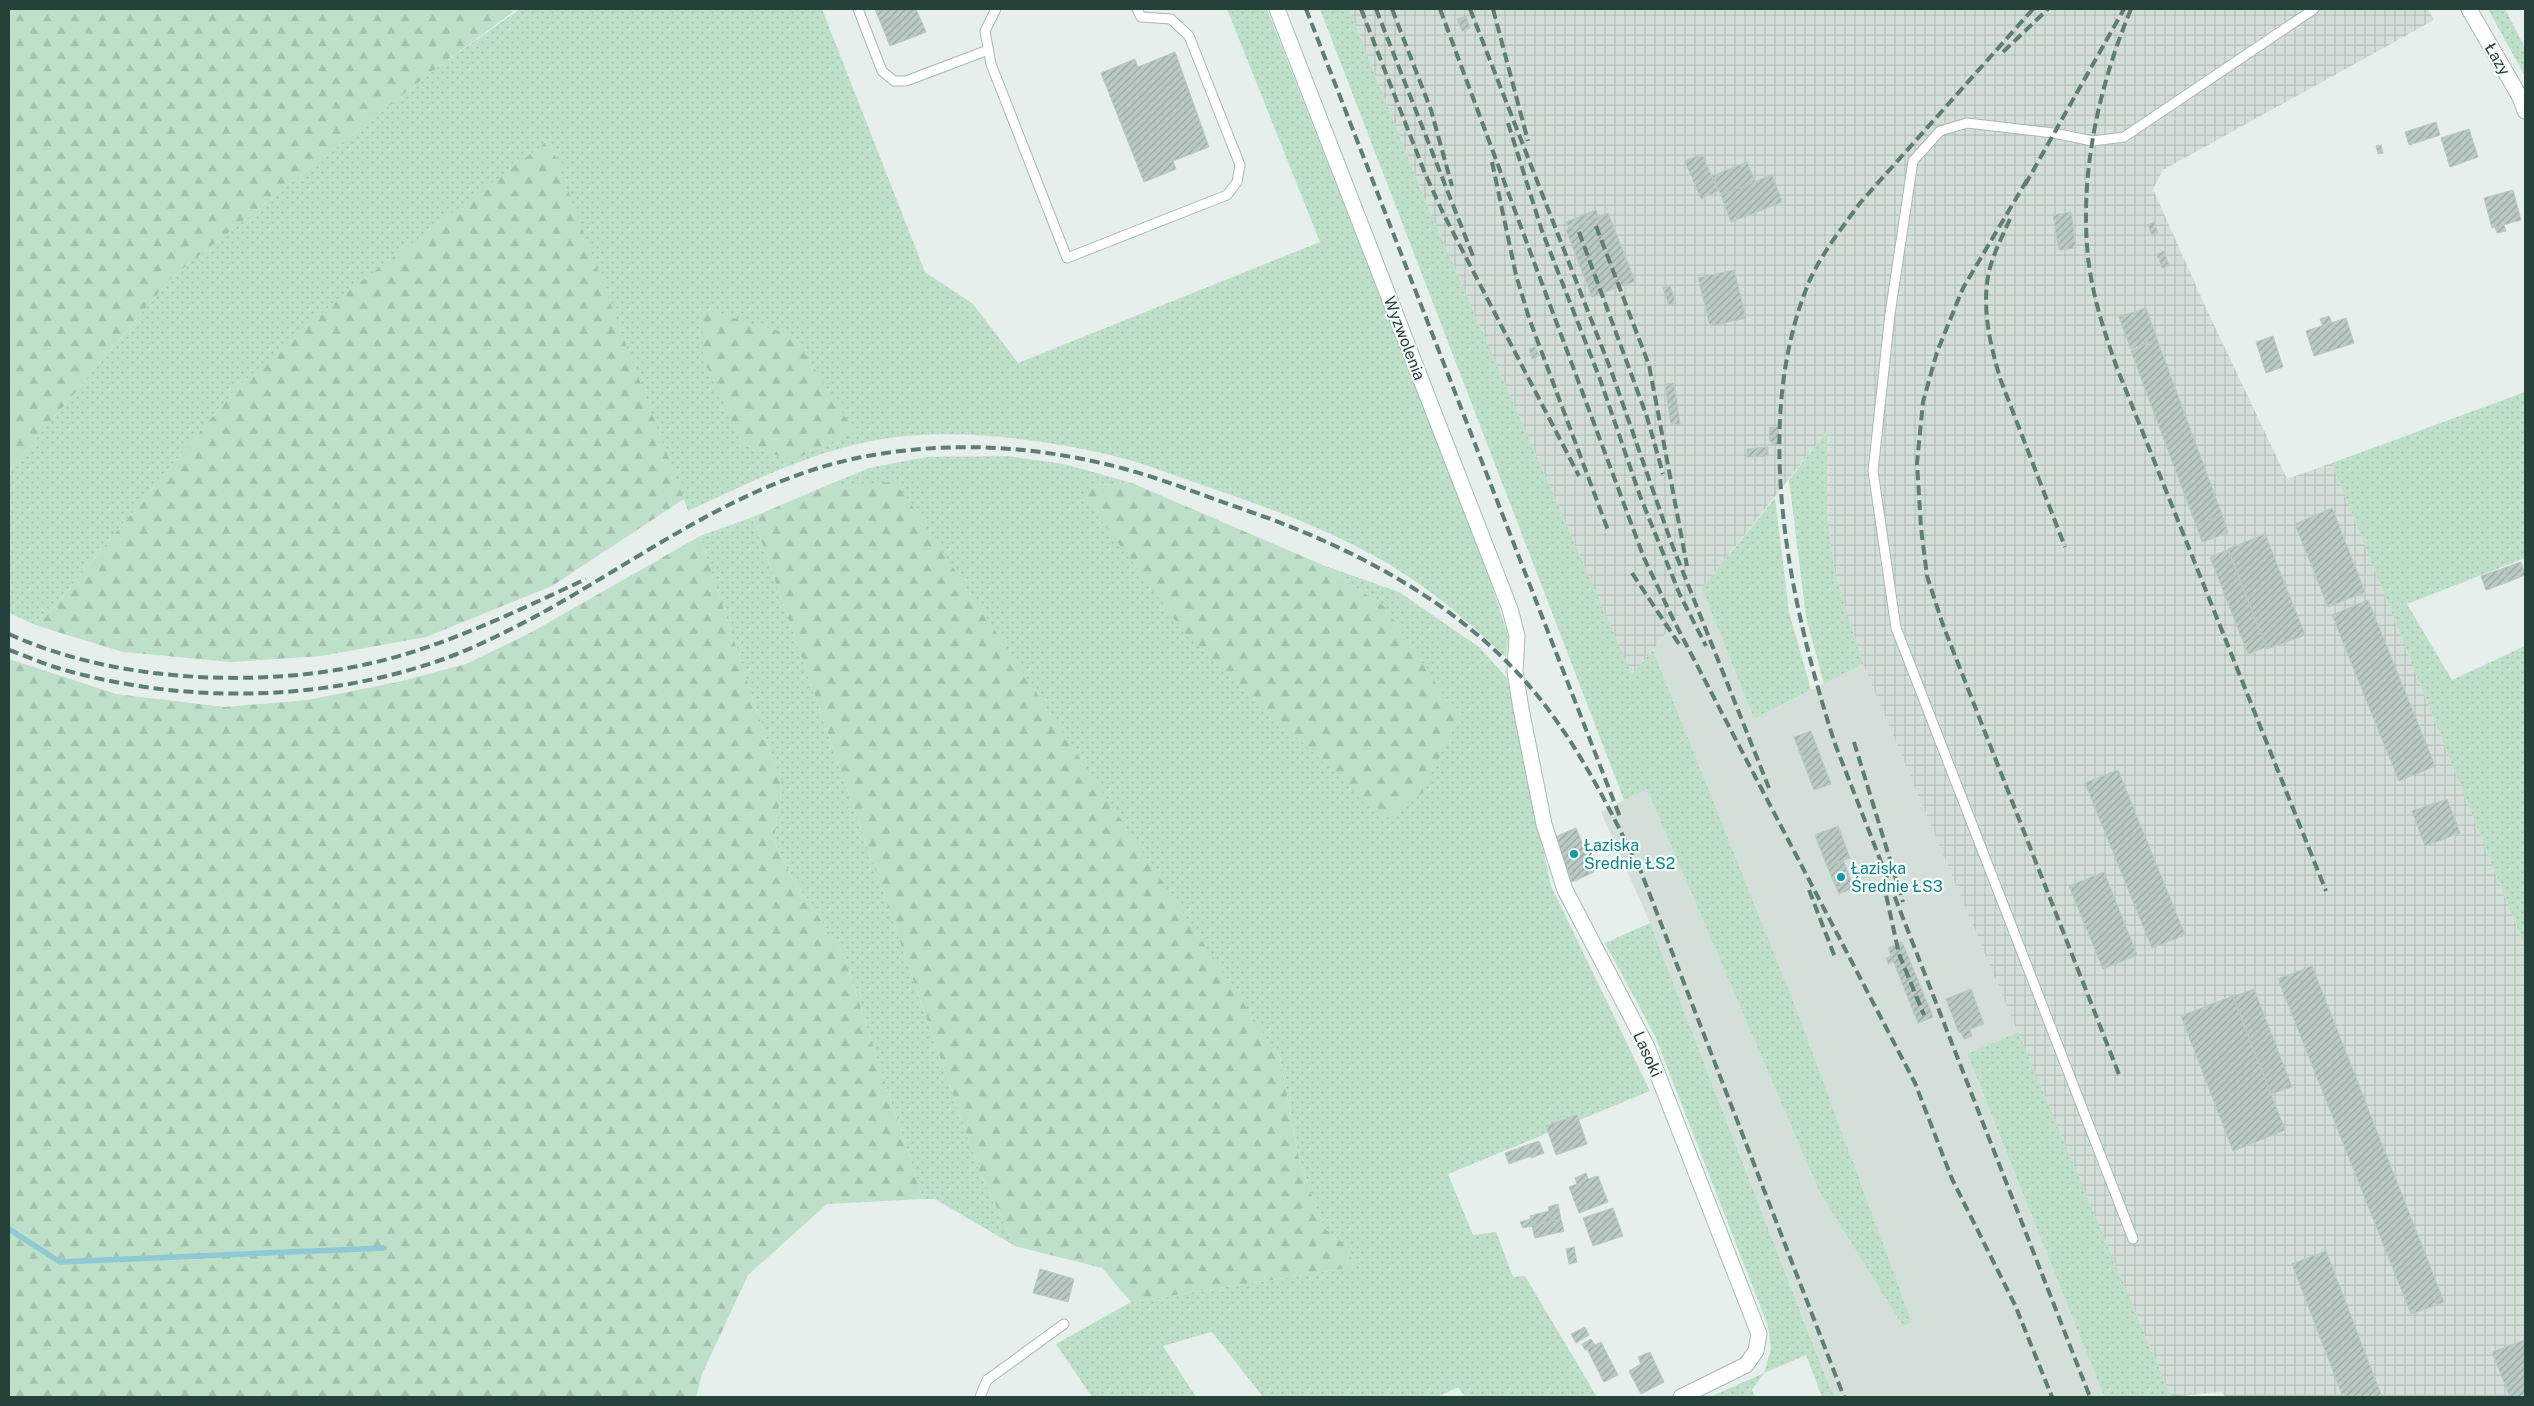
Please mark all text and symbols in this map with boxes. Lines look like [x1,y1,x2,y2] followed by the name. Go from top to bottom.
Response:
[2481,40,2515,79] street label: Łazy
[1380,294,1429,383] street label: Wyzwolenia
[1584,836,1675,873] place label: Łaziska Średnie ŁS2
[1568,848,1580,860] marker: Łaziska Średnie ŁS2
[1851,859,1943,896] place label: Łaziska Średnie ŁS3
[1835,871,1847,883] marker: Łaziska Średnie ŁS3
[1629,1028,1666,1080] street label: Lasoki

